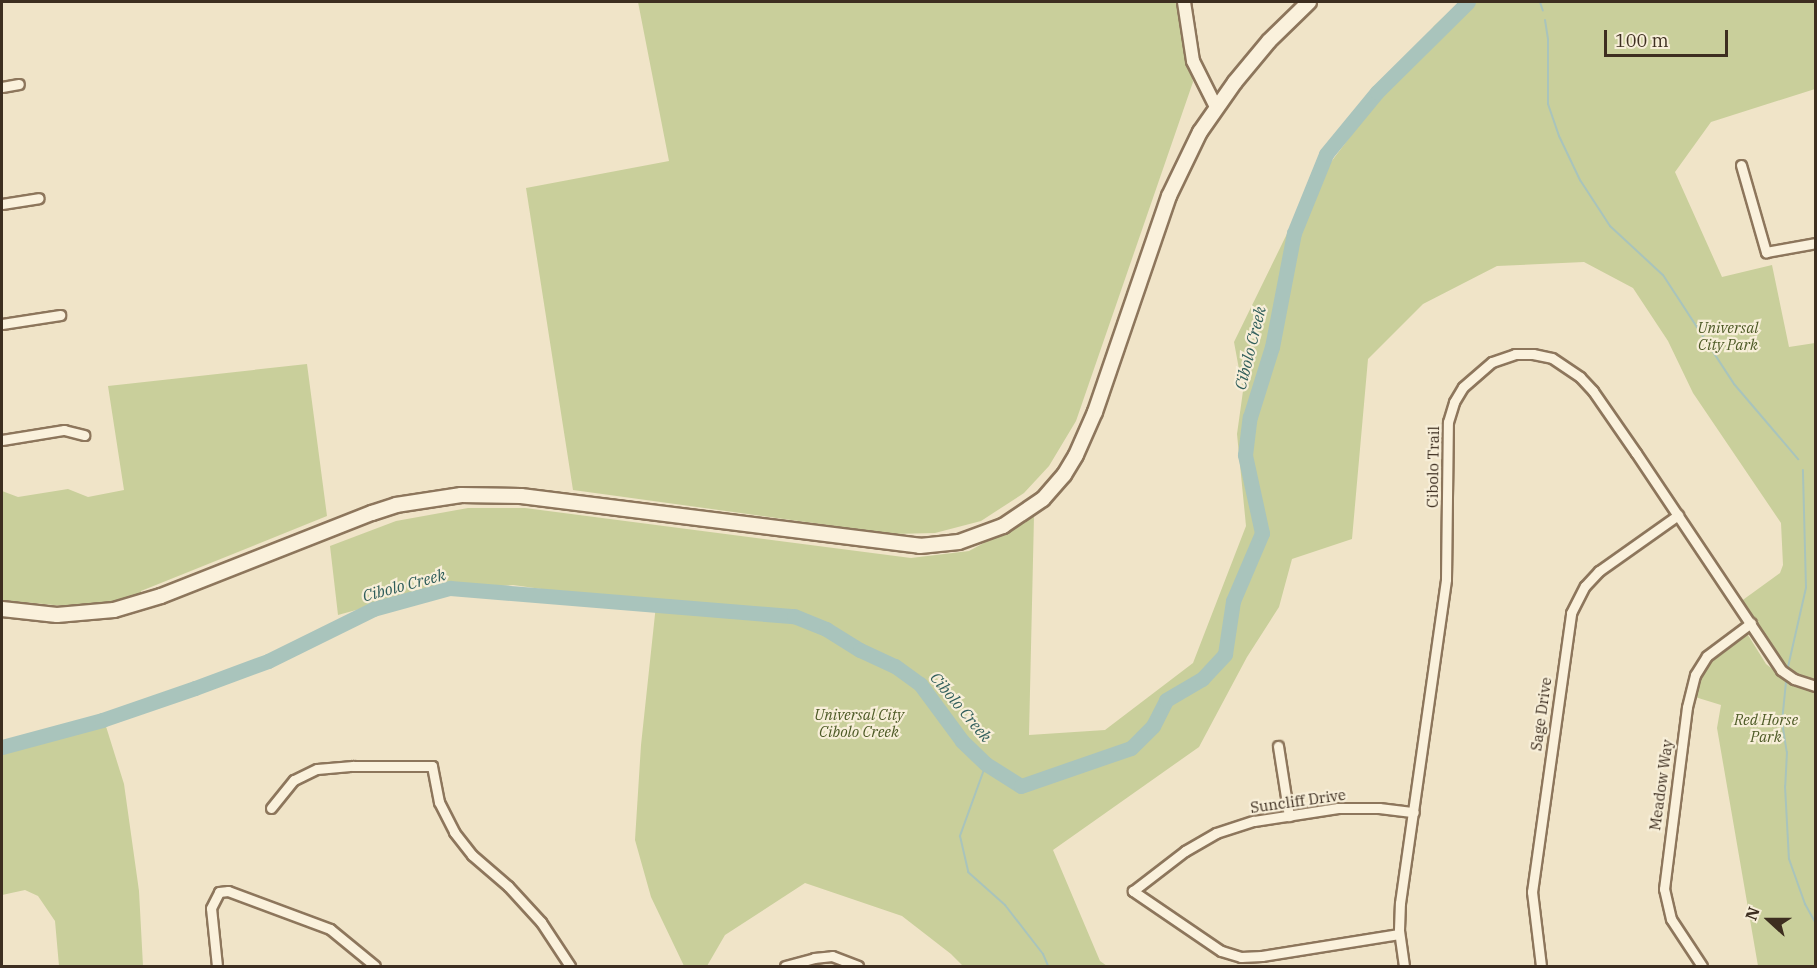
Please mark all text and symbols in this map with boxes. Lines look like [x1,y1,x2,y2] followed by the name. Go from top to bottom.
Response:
[1607,18,1732,56] scale bar
[1615,29,1669,52] text: 100 m
[1230,304,1270,392] water label: Cibolo Creek
[1697,318,1759,353] park label: Universal City Park
[1423,426,1443,508] street label: Cibolo Trail
[360,565,448,605] water label: Cibolo Creek
[926,668,996,746] water label: Cibolo Creek
[1527,676,1555,752] street label: Sage Drive
[814,705,904,740] park label: Universal City Cibolo Creek
[1734,710,1798,745] park label: Red Horse Park
[1646,738,1676,832] street label: Meadow Way
[1249,785,1347,817] street label: Suncliff Drive
[1739,890,1799,950] north arrow
[1741,904,1764,923] text: N

